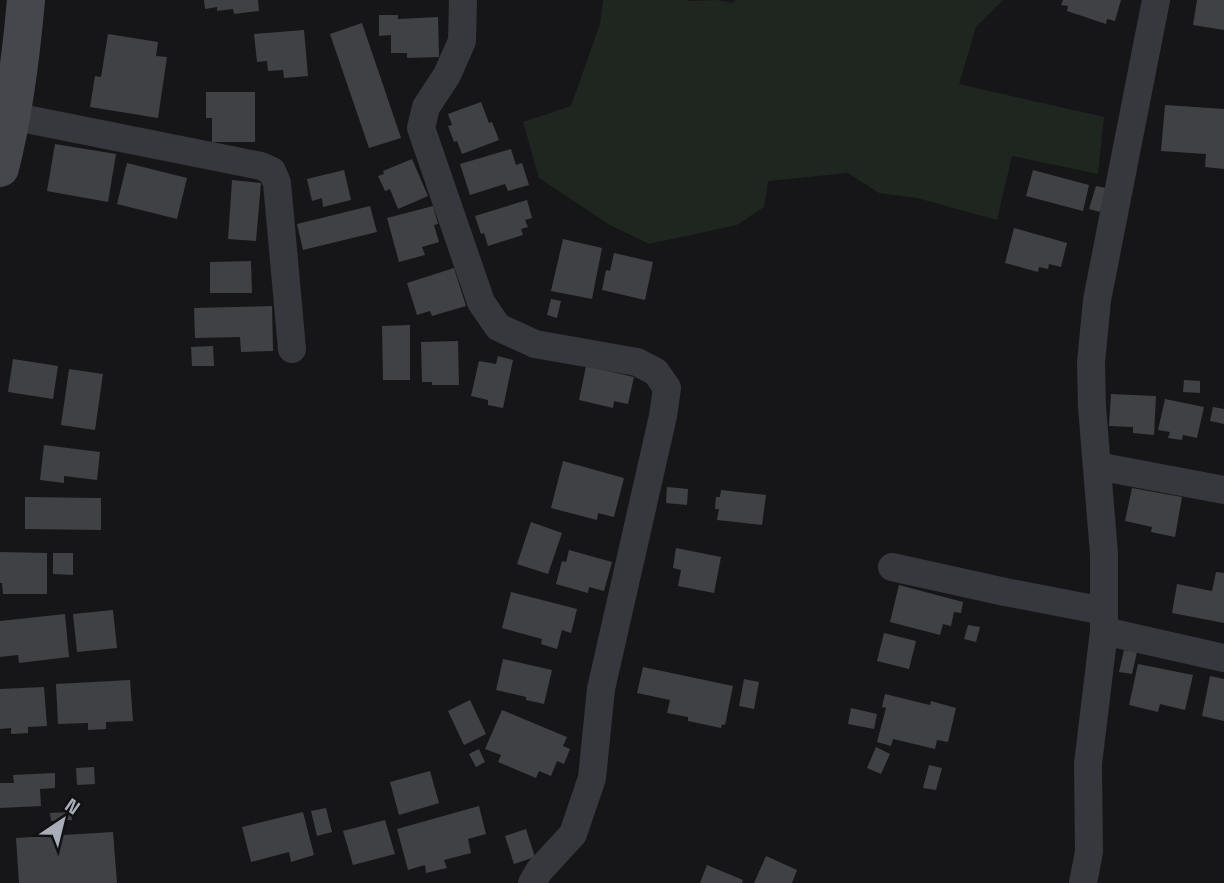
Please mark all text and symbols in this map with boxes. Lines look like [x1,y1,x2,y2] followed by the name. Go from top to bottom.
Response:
[28,785,98,855] north arrow
[60,793,85,820] text: N

